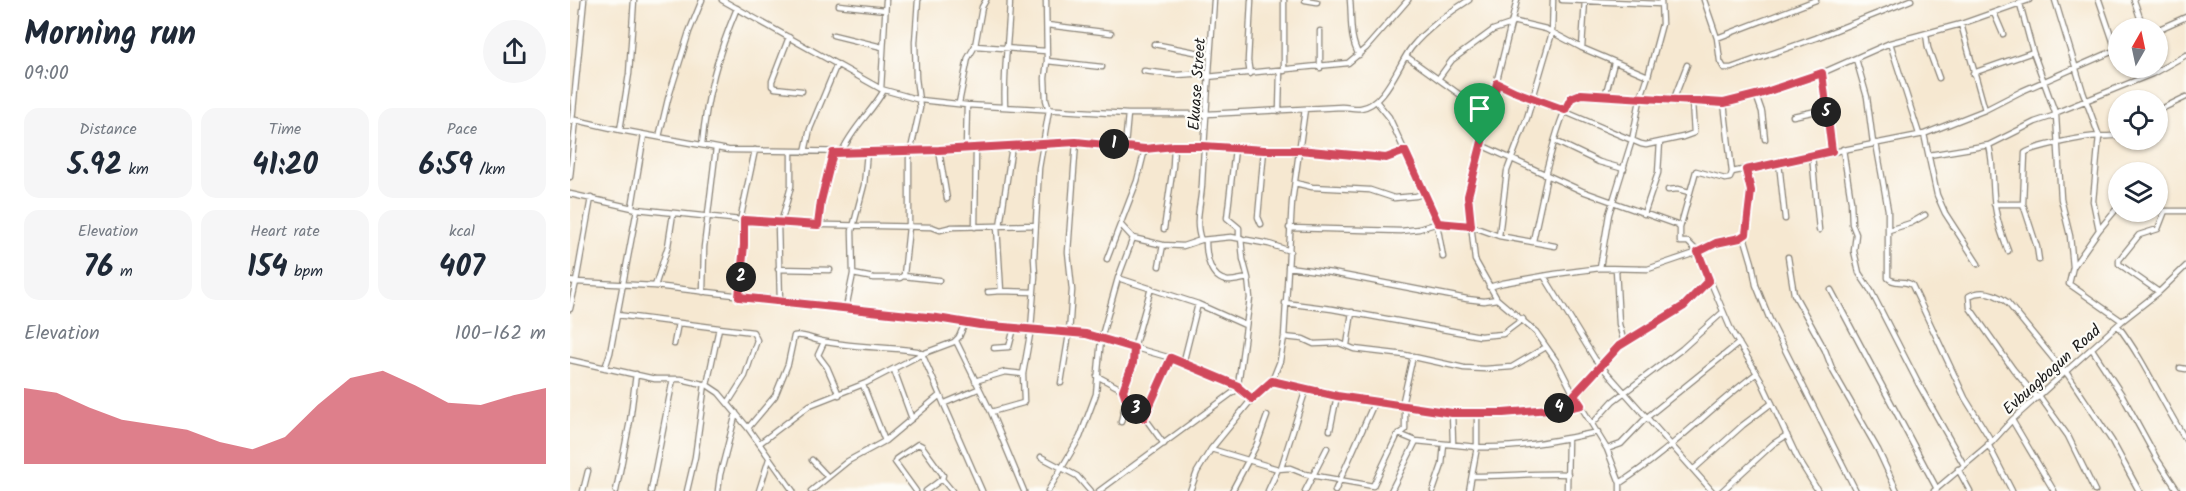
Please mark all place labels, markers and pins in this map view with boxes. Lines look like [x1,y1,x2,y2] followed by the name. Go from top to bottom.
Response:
[1454,83,1505,145] pin
[1811,97,1841,127] pin: 5
[1099,129,1129,159] pin: 1
[726,262,756,292] pin: 2
[1544,393,1574,423] pin: 4
[1121,394,1151,424] pin: 3

